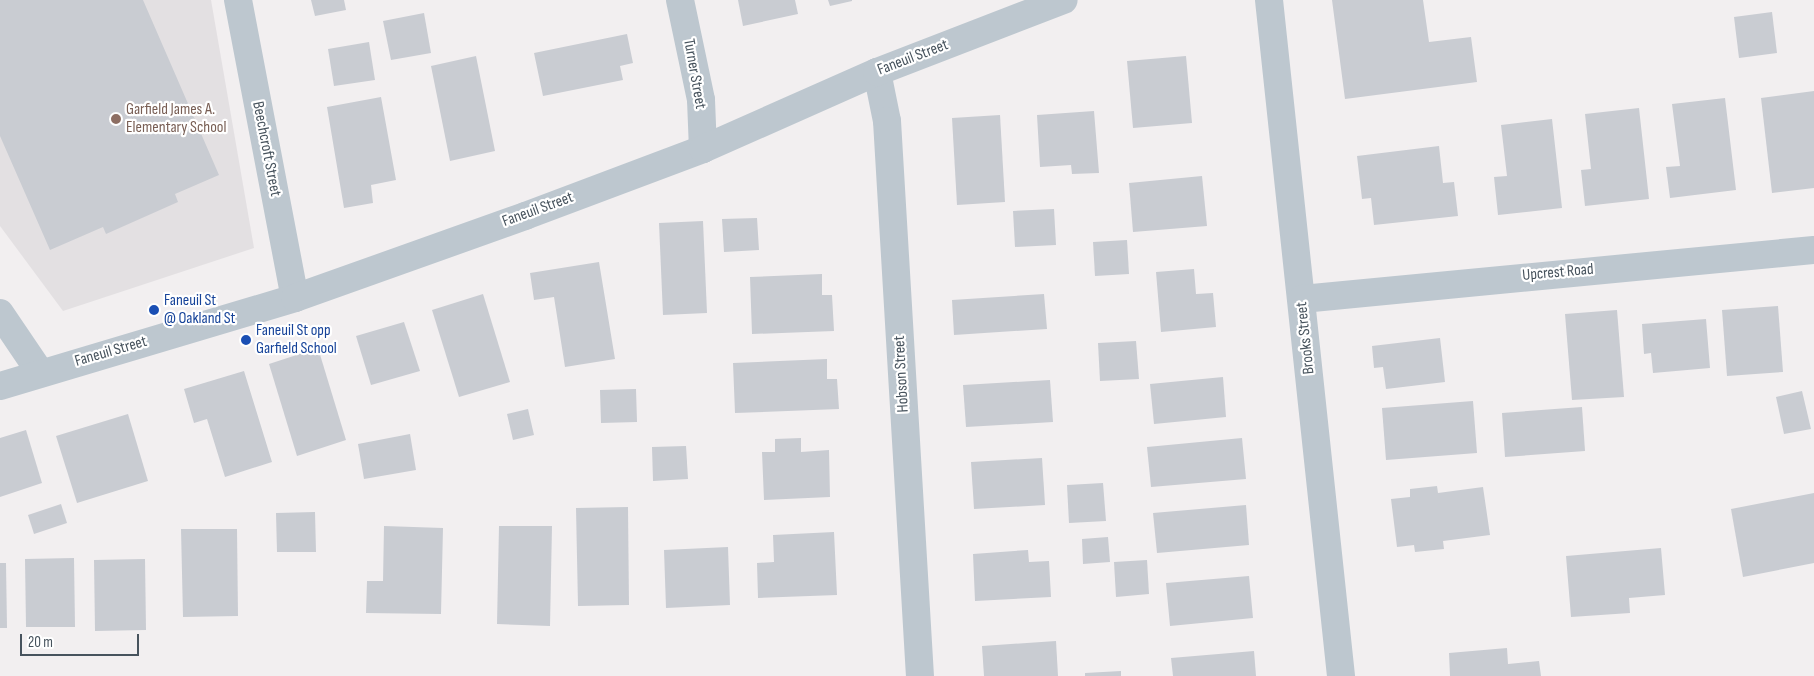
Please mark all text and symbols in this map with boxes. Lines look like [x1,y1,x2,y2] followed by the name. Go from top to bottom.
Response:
[875,36,951,80] street label: Faneuil Street
[678,37,710,111] street label: Turner Street
[126,100,226,138] place label: Garfield James A. Elementary School
[247,100,285,198] street label: Beechcroft Street
[110,113,122,125] marker: Garfield James A. Elementary School
[500,188,576,232] street label: Faneuil Street
[1522,260,1594,286] street label: Upcrest Road
[164,291,235,329] place label: Faneuil St @ Oakland St
[1293,301,1319,375] street label: Brooks Street
[148,304,160,316] marker: Faneuil St @ Oakland St
[256,321,337,359] place label: Faneuil St opp Garfield School
[73,333,149,371] street label: Faneuil Street
[240,334,252,346] marker: Faneuil St opp Garfield School
[890,335,914,413] street label: Hobson Street
[22,624,141,656] scale bar
[28,633,53,652] text: 20 m

